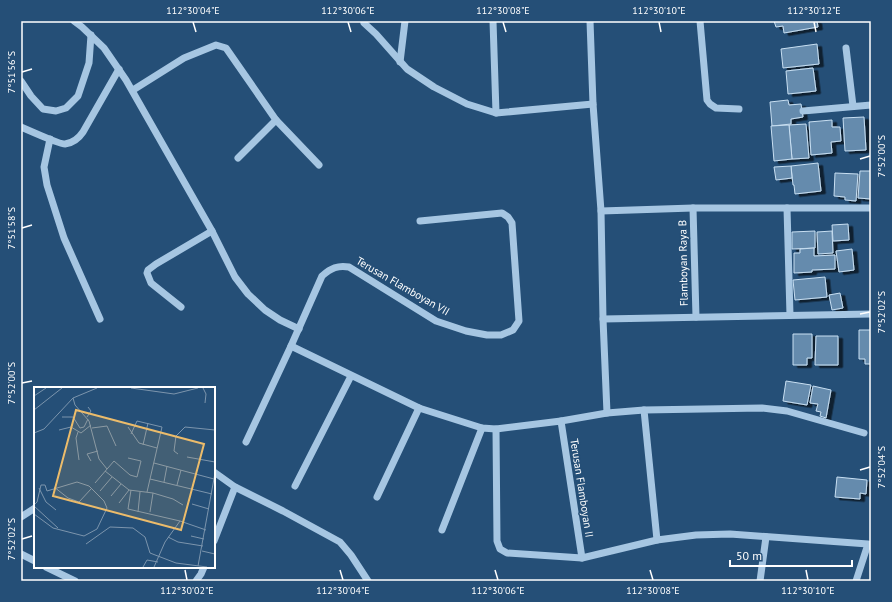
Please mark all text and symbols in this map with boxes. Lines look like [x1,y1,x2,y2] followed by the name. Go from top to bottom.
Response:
[166,4,220,17] text: 112°30'04"E
[321,4,375,17] text: 112°30'06"E
[476,4,530,17] text: 112°30'08"E
[632,4,686,17] text: 112°30'10"E
[787,4,841,17] text: 112°30'12"E
[5,51,18,93] text: 7°51'56"S
[875,135,888,177] text: 7°52'00"S
[5,207,18,249] text: 7°51'58"S
[675,220,691,306] street label: Flamboyan Raya B
[354,253,452,319] street label: Terusan Flamboyan VII
[875,291,888,333] text: 7°52'02"S
[5,362,18,404] text: 7°52'00"S
[34,387,215,568] inset map
[567,438,597,538] street label: Terusan Flamboyan II
[875,446,888,488] text: 7°52'04"S
[5,518,18,560] text: 7°52'02"S
[730,542,852,568] scale bar
[736,548,762,563] text: 50 m
[160,584,214,597] text: 112°30'02"E
[316,584,370,597] text: 112°30'04"E
[471,584,525,597] text: 112°30'06"E
[626,584,680,597] text: 112°30'08"E
[781,584,835,597] text: 112°30'10"E

